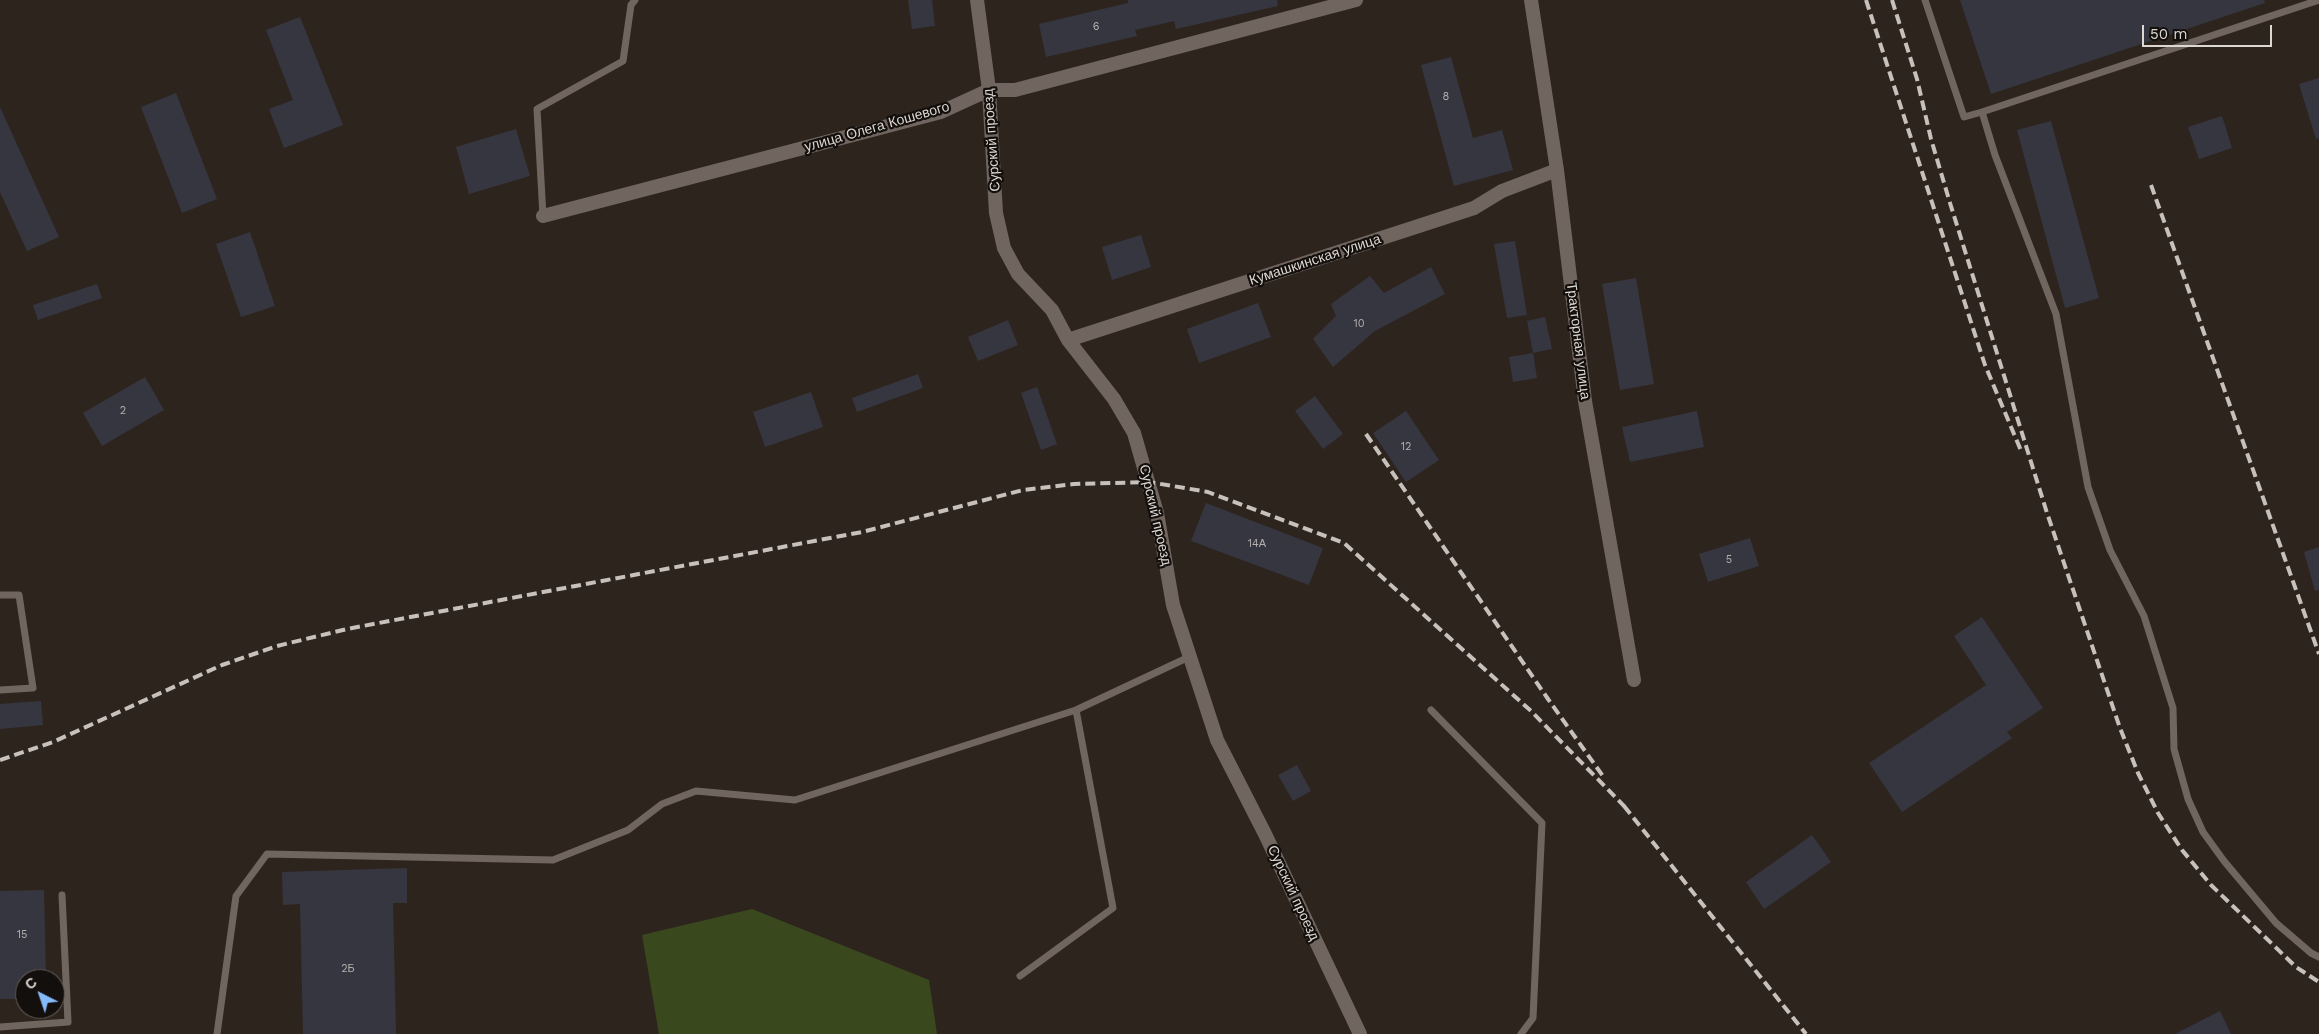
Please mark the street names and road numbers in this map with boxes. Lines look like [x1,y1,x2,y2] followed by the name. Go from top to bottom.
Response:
[980,88,1004,192] street label: Сурский проезд
[803,98,951,156] street label: улица Олега Кошевого
[1247,231,1383,289] street label: Кумашкинская улица
[1562,282,1594,400] street label: Тракторная улица
[1135,463,1175,567] street label: Сурский проезд
[1264,843,1322,943] street label: Сурский проезд

